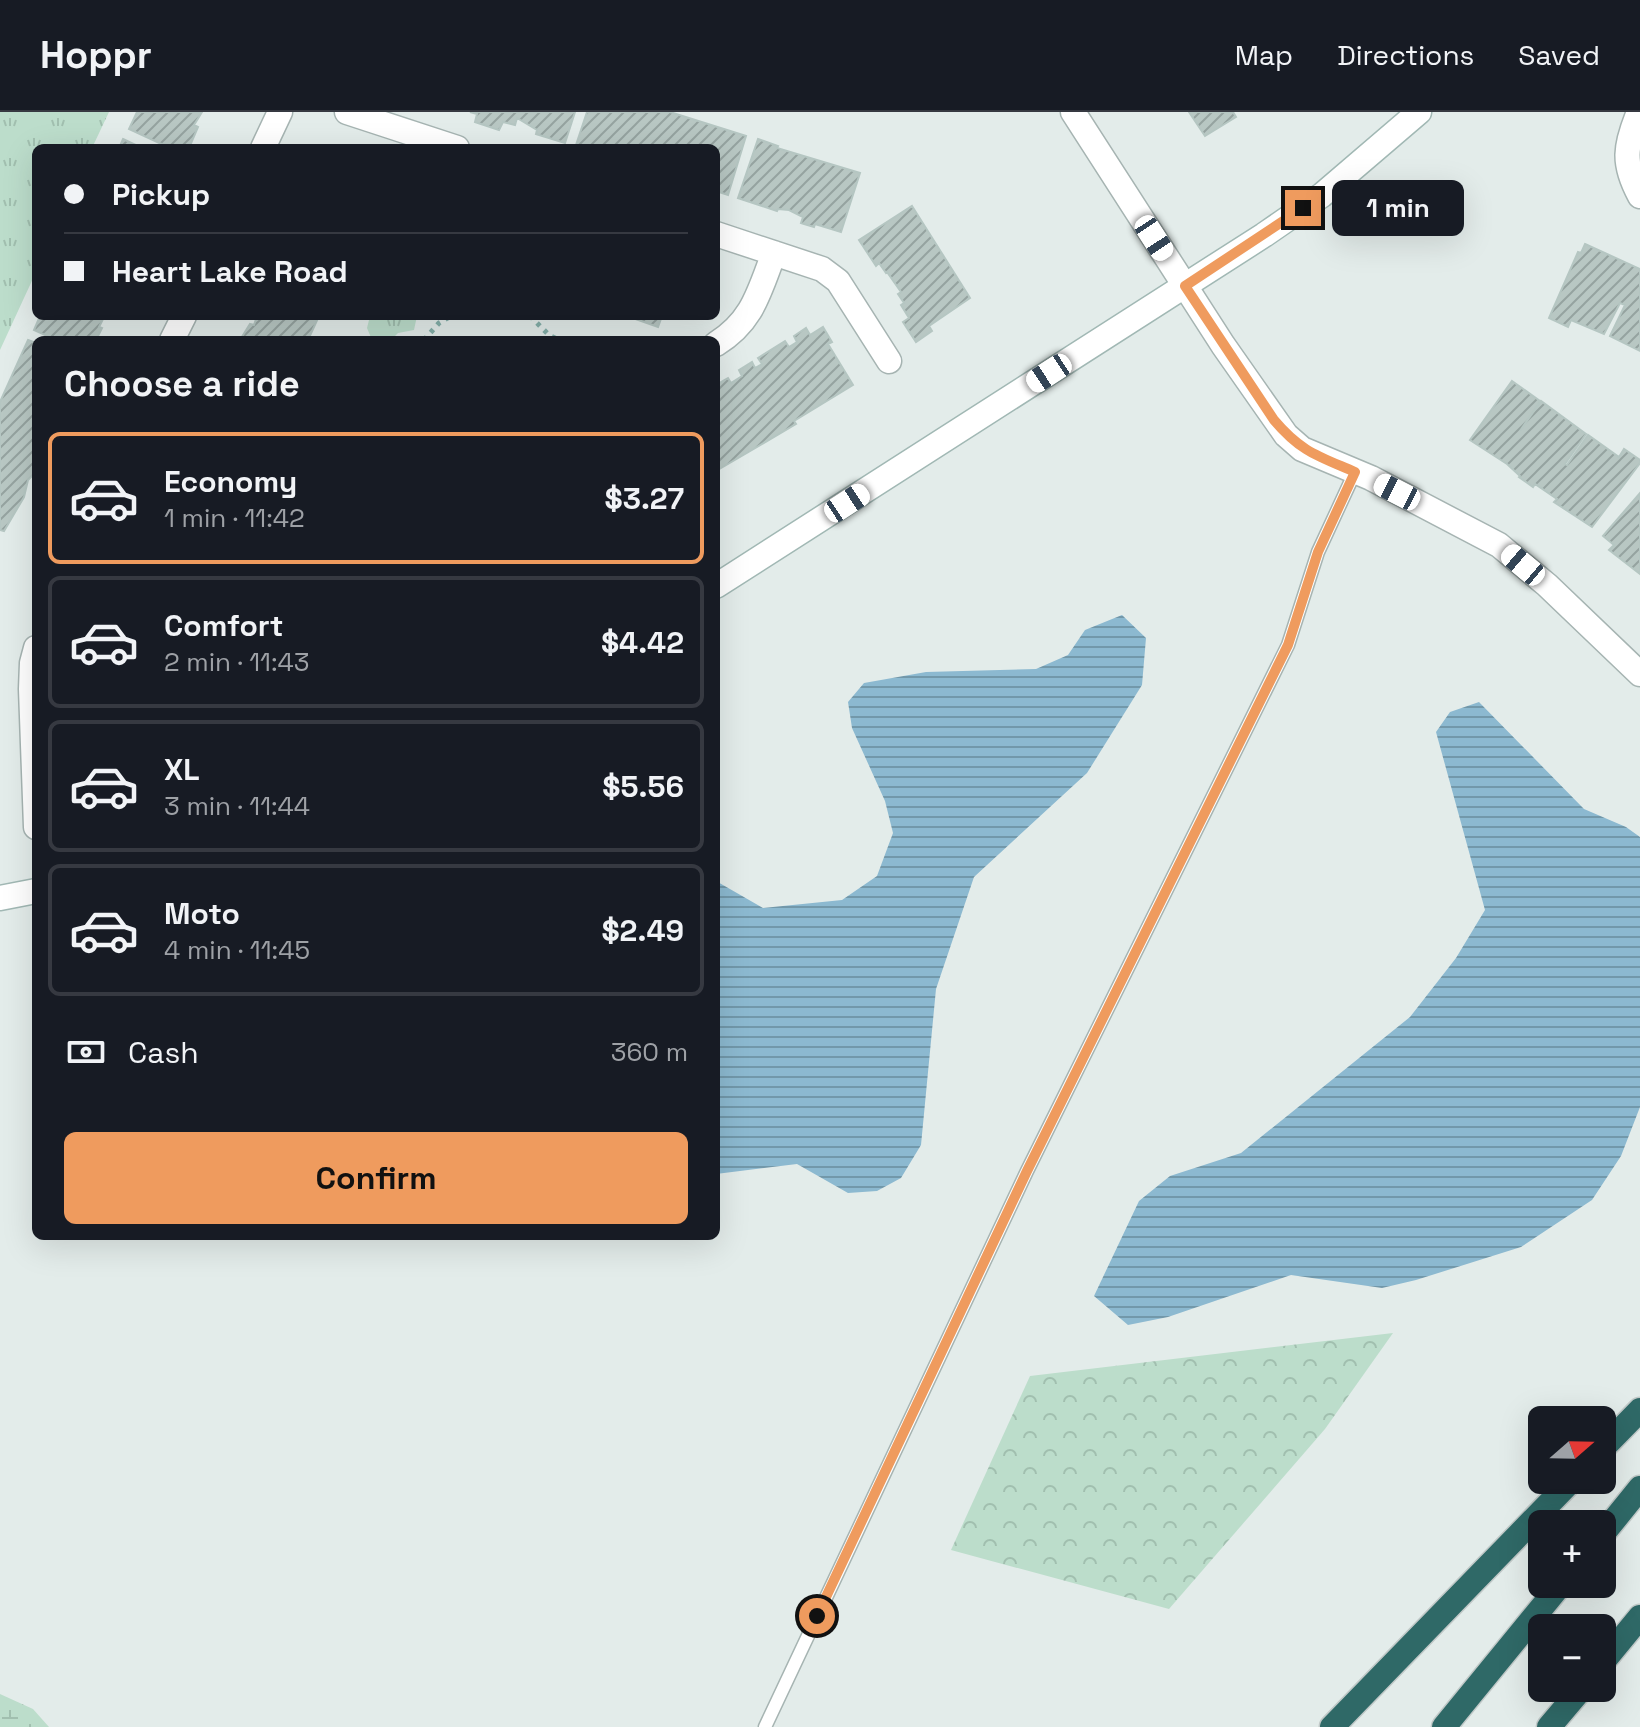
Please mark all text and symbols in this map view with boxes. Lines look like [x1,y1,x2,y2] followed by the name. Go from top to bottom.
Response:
[40,31,152,79] text: Hoppr
[1235,37,1293,73] text: Map
[1337,37,1474,73] text: Directions
[1518,37,1600,73] text: Saved
[112,175,210,214] text: Pickup
[1331,180,1463,236] callout: 1 min
[1285,190,1321,226] route end
[1366,191,1430,225] text: 1 min
[1131,211,1177,265] car
[112,252,348,291] text: Heart Lake Road
[1022,350,1076,396] car
[64,361,300,407] text: Choose a ride
[68,462,140,534] icon: car
[164,462,297,501] text: Economy
[1370,470,1424,514] car
[605,479,684,518] text: $3.27
[820,480,874,526] car
[164,501,305,535] text: 1 min · 11:42
[1497,540,1549,590] car
[68,606,140,678] icon: car
[164,606,283,645] text: Comfort
[601,623,684,662] text: $4.42
[164,645,310,679] text: 2 min · 11:43
[68,750,140,822] icon: car
[164,750,200,789] text: XL
[602,767,684,806] text: $5.56
[164,789,310,823] text: 3 min · 11:44
[68,894,140,966] icon: car
[164,894,240,933] text: Moto
[601,911,684,950] text: $2.49
[164,933,310,967] text: 4 min · 11:45
[64,1030,108,1074] icon: cash
[128,1033,199,1072] text: Cash
[611,1035,688,1069] text: 360 m
[64,1132,688,1224] button: Confirm
[1528,1406,1616,1494] north arrow
[1528,1406,1616,1702] map controls
[1528,1510,1616,1598] button: +
[799,1598,835,1634] route start
[1528,1614,1616,1702] button: −

